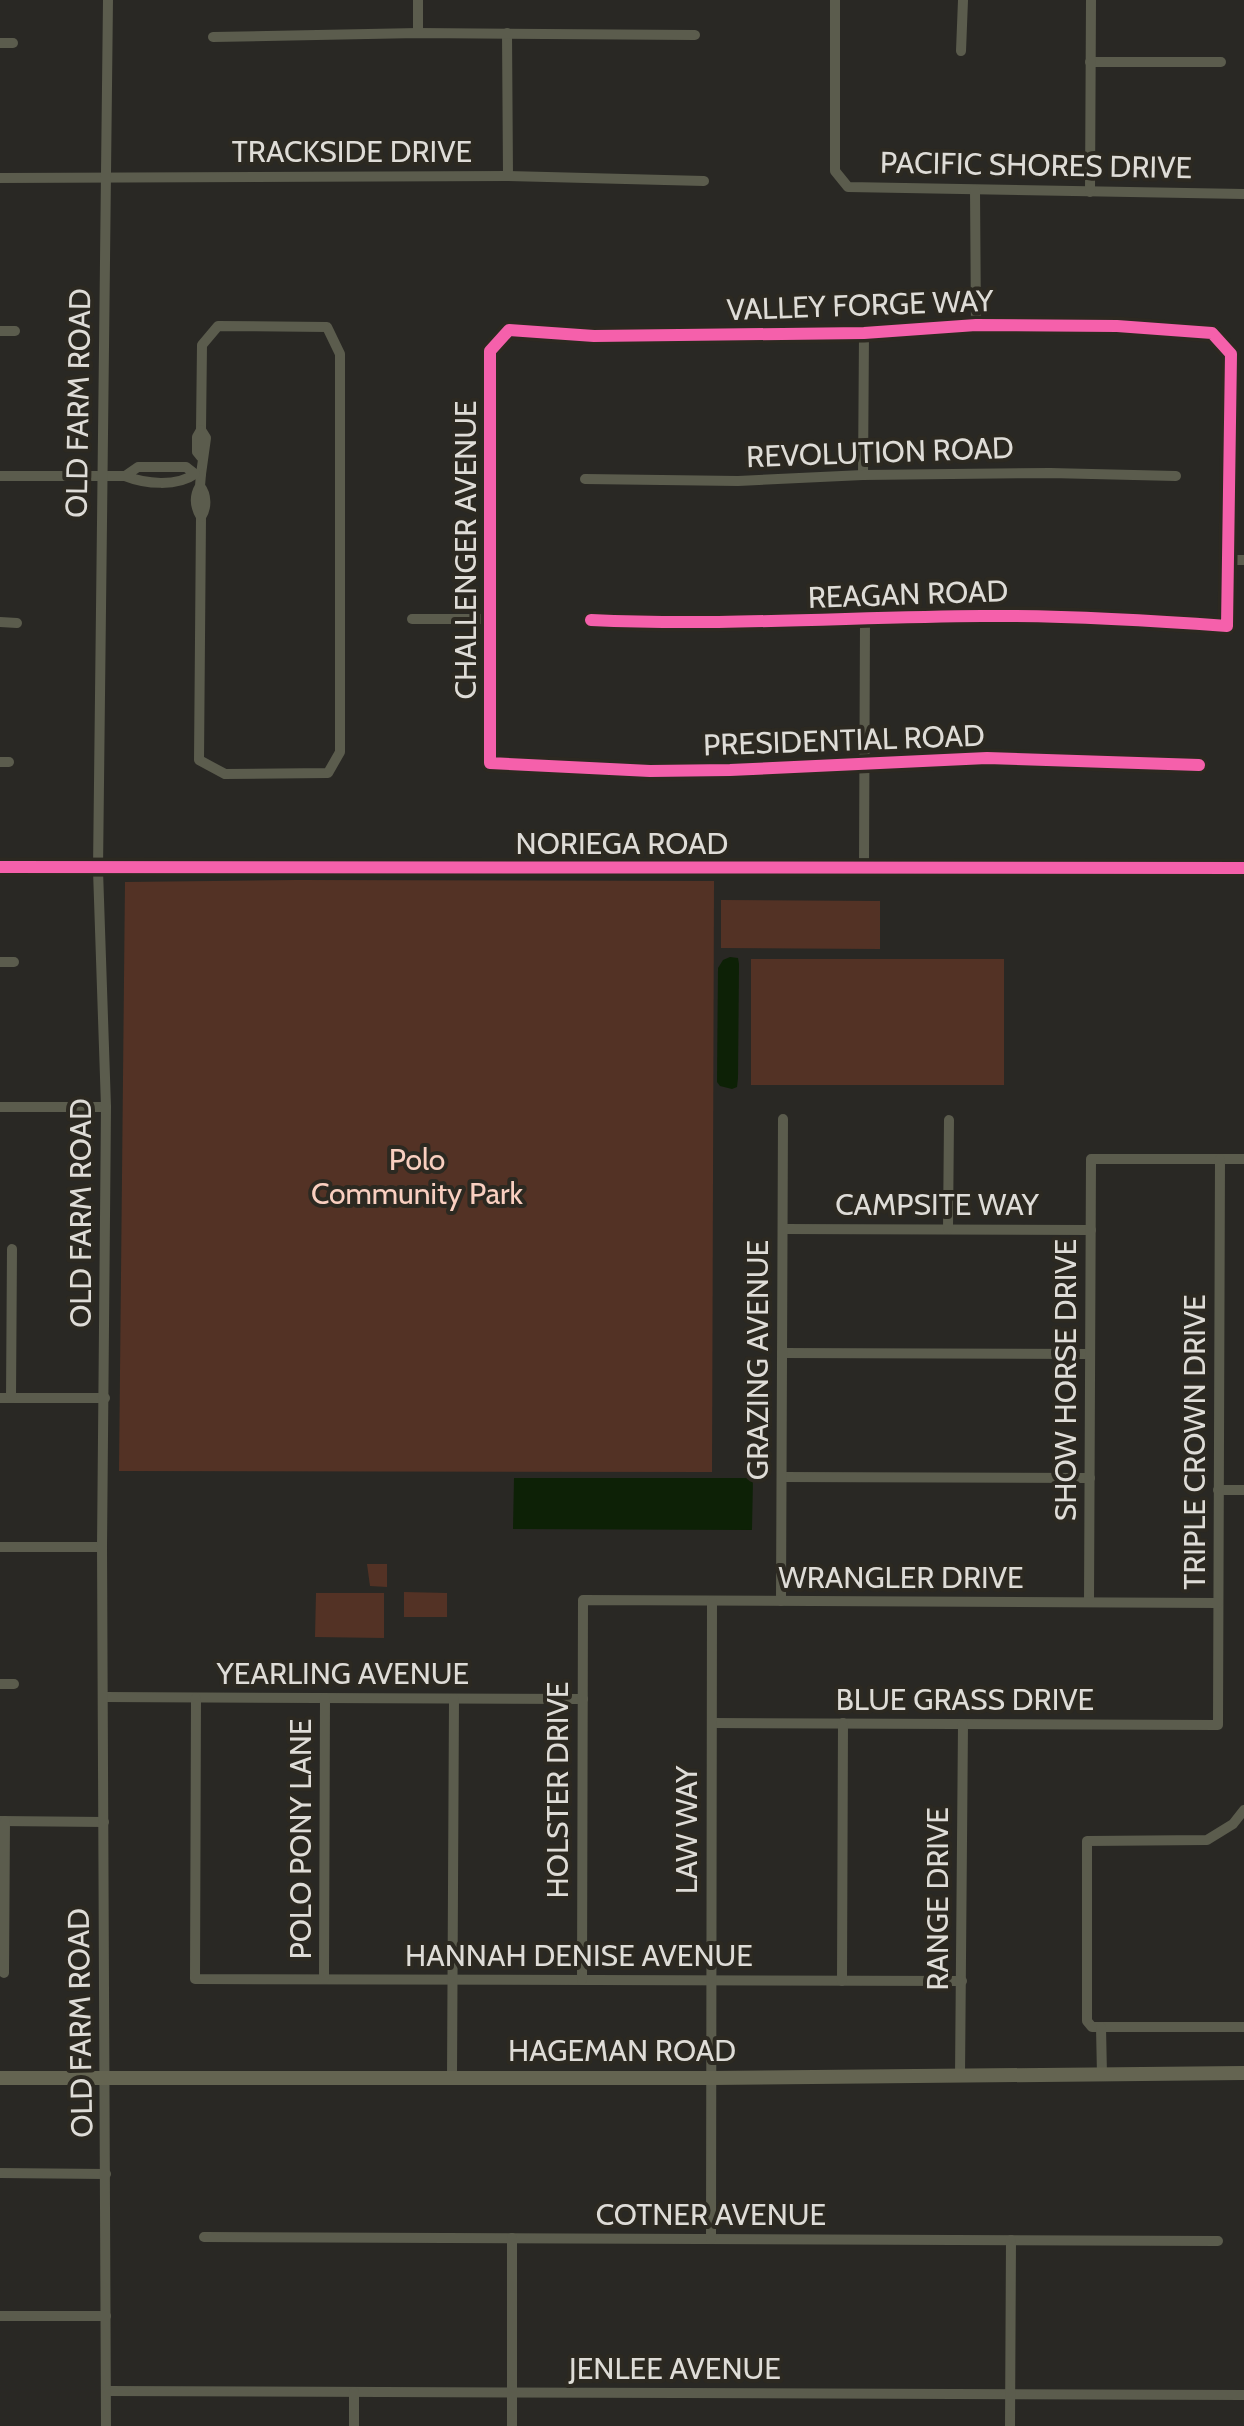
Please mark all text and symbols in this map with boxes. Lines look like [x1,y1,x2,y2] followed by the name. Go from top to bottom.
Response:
[232,133,472,170] street label: TRACKSIDE DRIVE
[880,144,1192,186] street label: PACIFIC SHORES DRIVE
[726,282,995,328] street label: VALLEY FORGE WAY
[57,288,99,518] street label: OLD FARM ROAD
[447,401,484,699] street label: CHALLENGER AVENUE
[746,429,1014,475] street label: REVOLUTION ROAD
[807,572,1009,616] street label: REAGAN ROAD
[703,717,985,763] street label: PRESIDENTIAL ROAD
[516,825,728,862] street label: NORIEGA ROAD
[62,1098,99,1328] street label: OLD FARM ROAD
[311,1141,524,1212] park label: Polo Community Park
[835,1186,1040,1223] street label: CAMPSITE WAY
[1047,1239,1084,1521] street label: SHOW HORSE DRIVE
[739,1240,776,1480] street label: GRAZING AVENUE
[1176,1294,1213,1590] street label: TRIPLE CROWN DRIVE
[778,1559,1024,1596] street label: WRANGLER DRIVE
[216,1655,469,1692] street label: YEARLING AVENUE
[836,1681,1094,1718] street label: BLUE GRASS DRIVE
[539,1682,576,1898] street label: HOLSTER DRIVE
[282,1719,319,1959] street label: POLO PONY LANE
[668,1765,705,1894] street label: LAW WAY
[919,1807,956,1991] street label: RANGE DRIVE
[59,1908,101,2138] street label: OLD FARM ROAD
[405,1937,753,1974] street label: HANNAH DENISE AVENUE
[508,2032,736,2069] street label: HAGEMAN ROAD
[596,2196,826,2233] street label: COTNER AVENUE
[568,2350,781,2387] street label: JENLEE AVENUE

